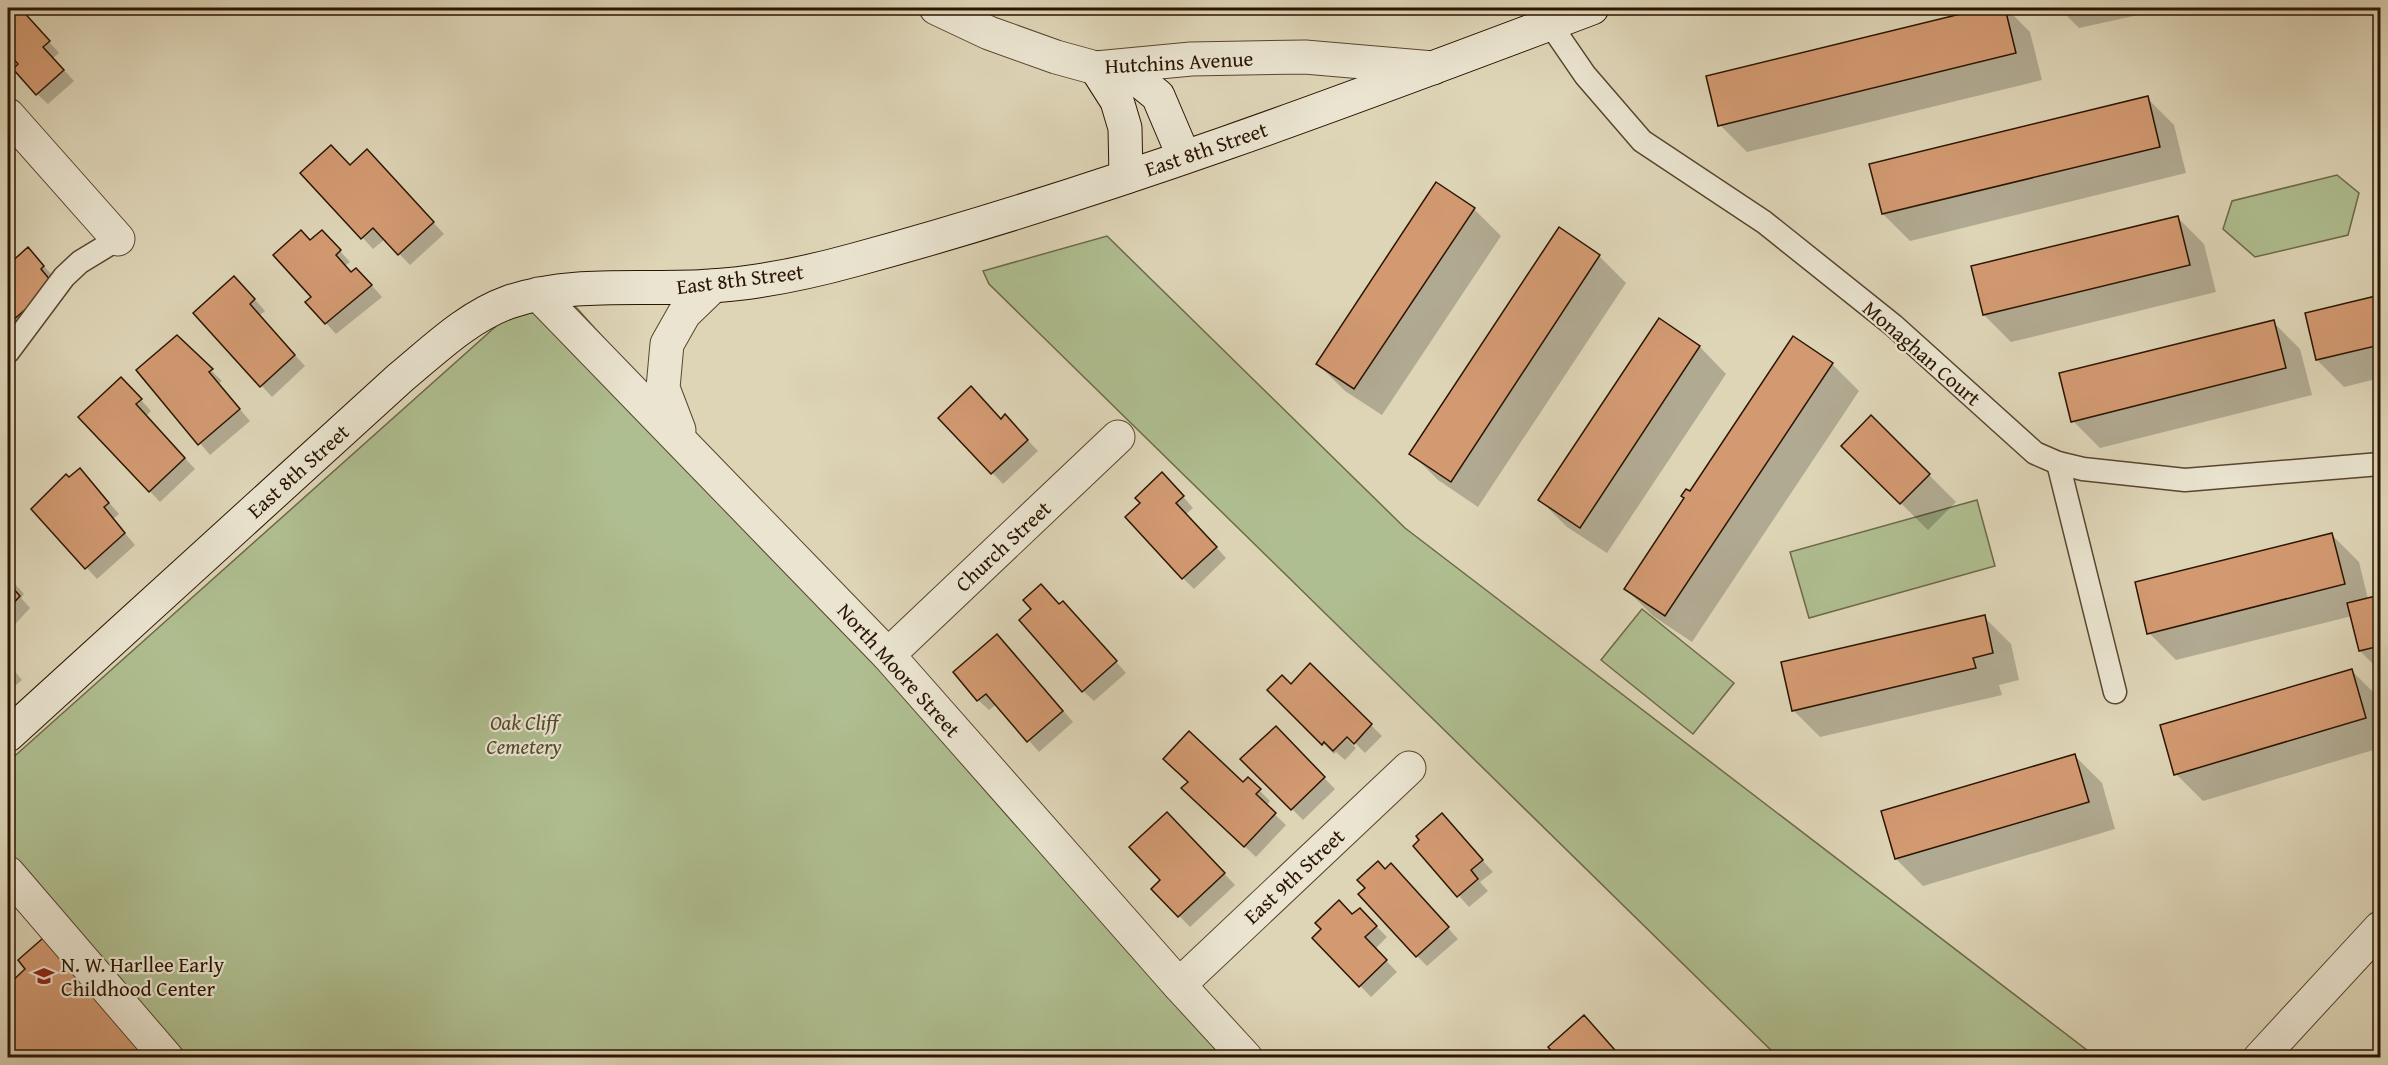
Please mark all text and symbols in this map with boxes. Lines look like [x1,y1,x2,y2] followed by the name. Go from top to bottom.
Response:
[1104,43,1254,81] street label: Hutchins Avenue
[1140,113,1272,184] street label: East 8th Street
[675,256,806,302] street label: East 8th Street
[1856,293,1988,414] street label: Monaghan Court
[240,416,356,525] street label: East 8th Street
[948,493,1058,599] street label: Church Street
[830,596,968,745] street label: North Moore Street
[486,707,562,762] park label: Oak Cliff Cemetery
[1237,821,1352,931] street label: East 9th Street
[61,949,225,1004] place label: N. W. Harllee Early Childhood Center
[32,964,56,988] school or university icon: N. W. Harllee Early Childhood Center

